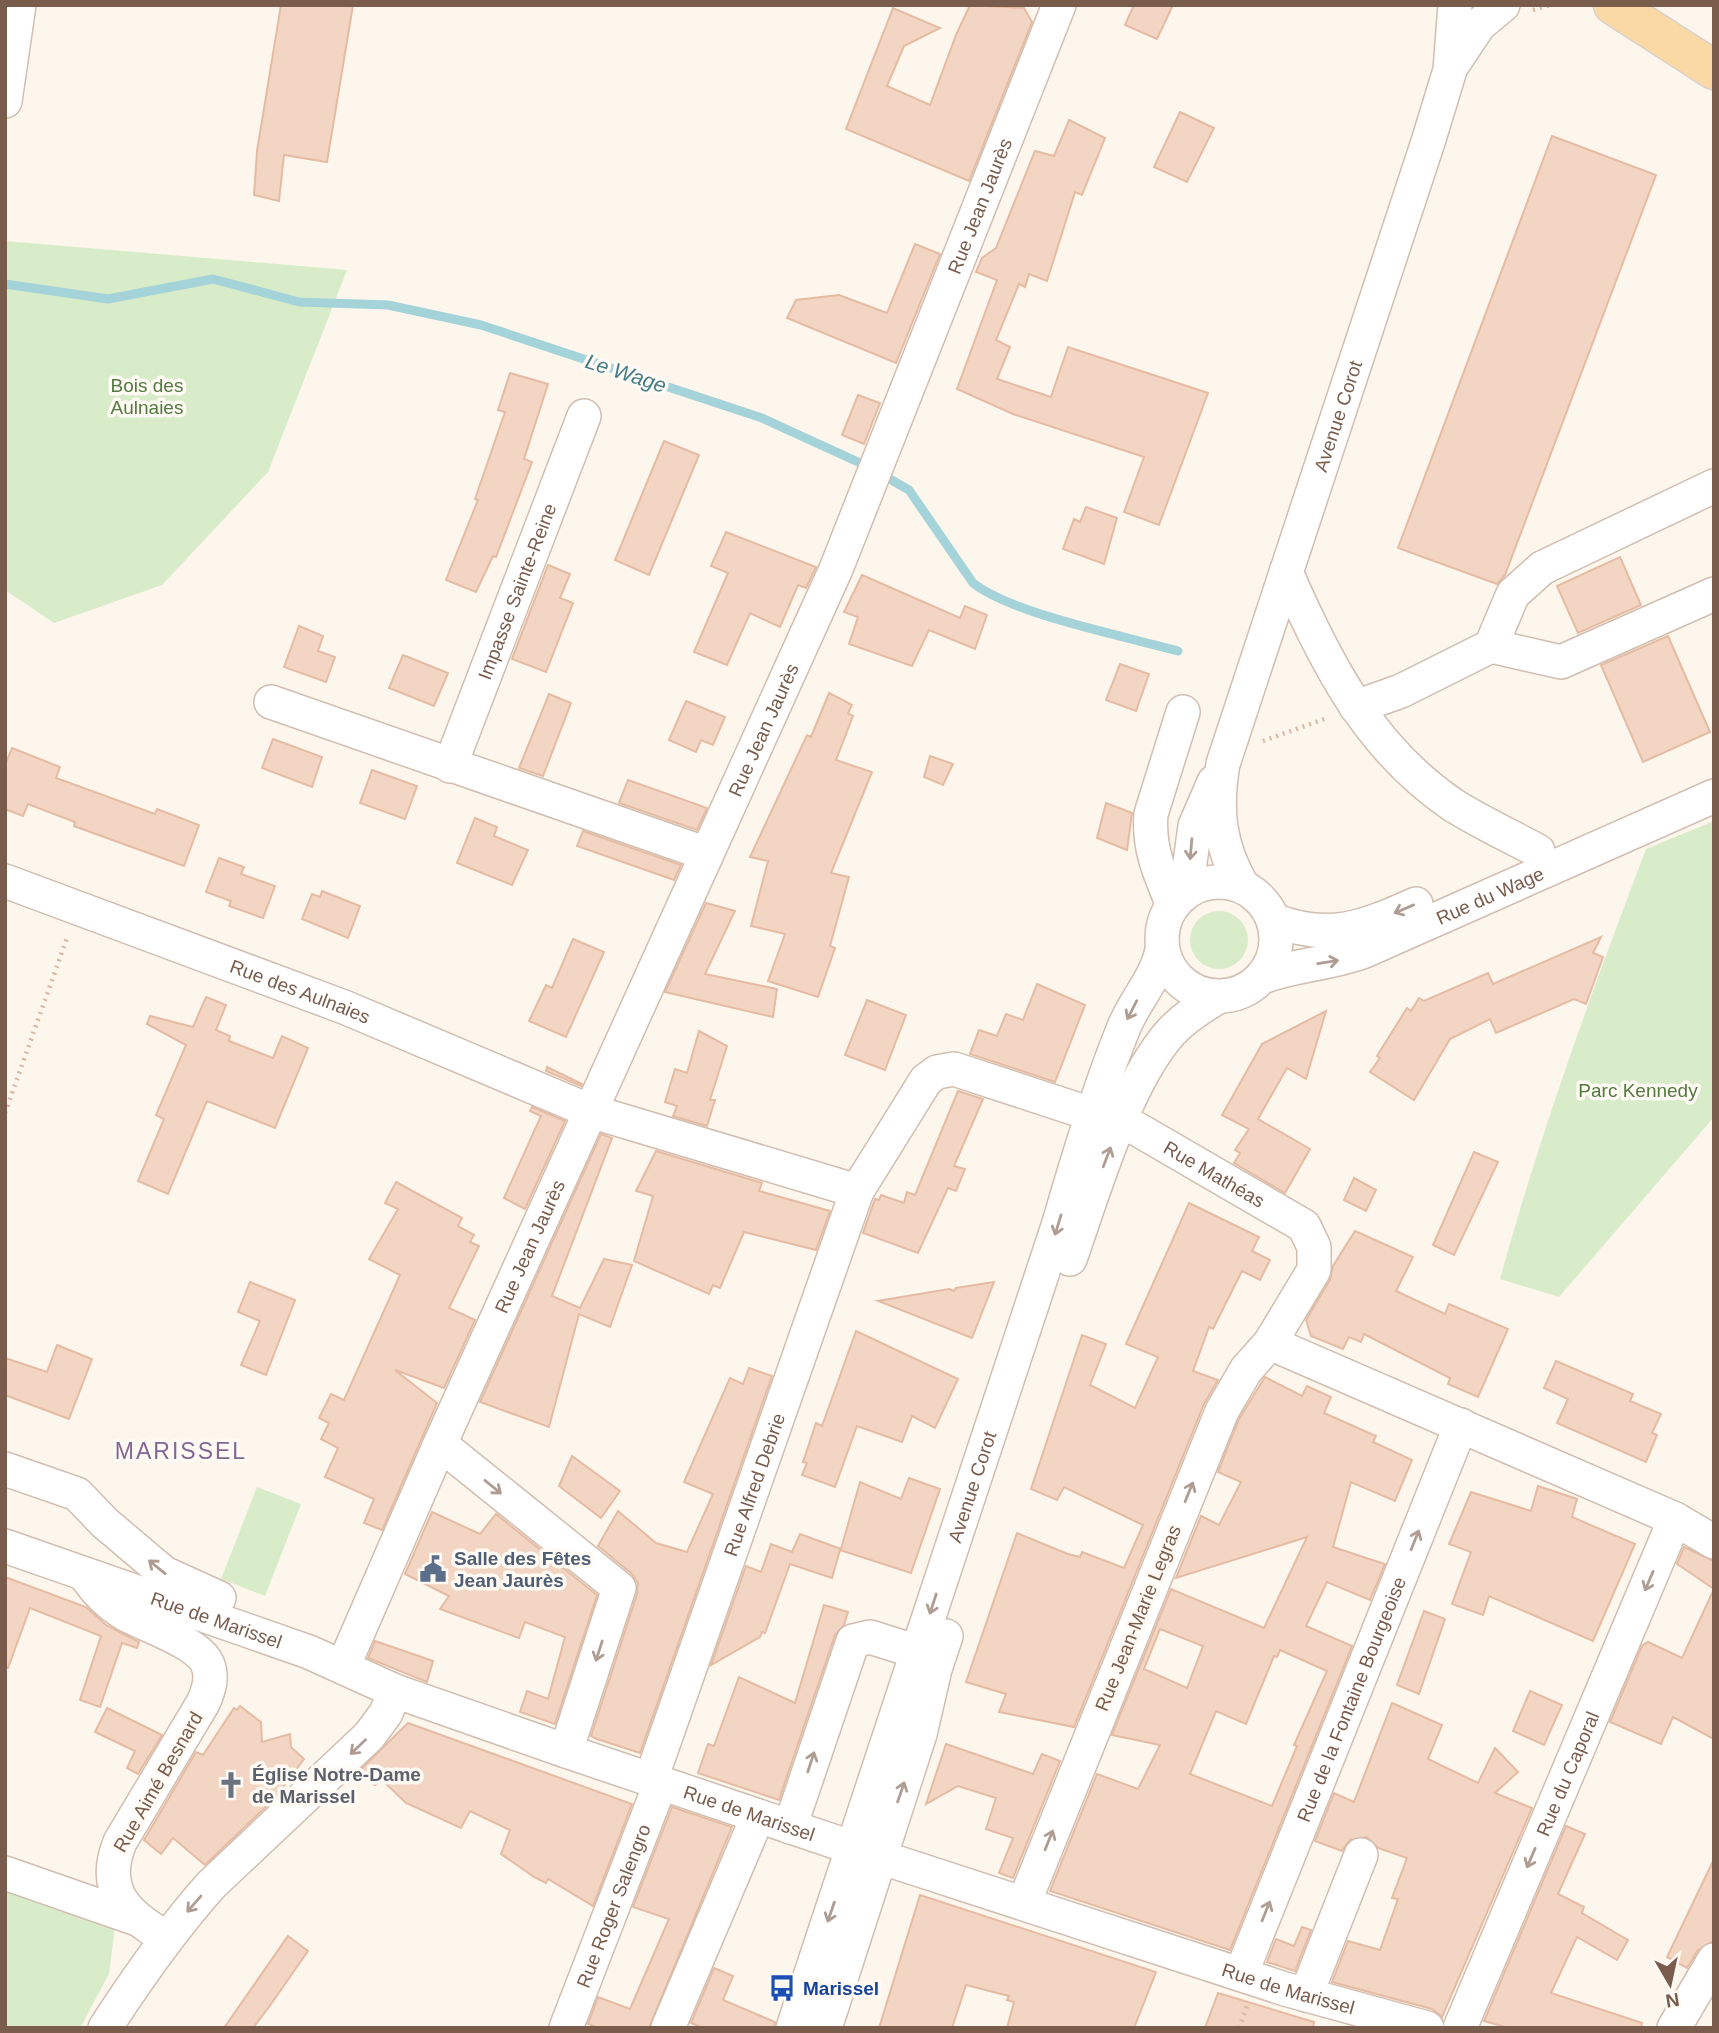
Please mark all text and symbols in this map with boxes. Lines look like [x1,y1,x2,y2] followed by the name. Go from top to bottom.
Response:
[943,135,1016,277] street label: Rue Jean Jaurès
[583,349,669,397] water label: Le Wage
[1310,357,1366,474] street label: Avenue Corot
[111,375,183,418] park label: Bois des Aulnaies
[474,500,560,682] street label: Impasse Sainte-Reine
[724,660,802,800] street label: Rue Jean Jaurès
[1184,838,1197,860] one-way arrow
[1433,862,1547,929] street label: Rue du Wage
[1394,903,1415,916] one-way arrow
[227,955,373,1027] street label: Rue des Aulnaies
[1316,955,1339,968] one-way arrow
[1125,999,1139,1020] one-way arrow
[1578,1080,1698,1101] park label: Parc Kennedy
[1160,1136,1268,1211] street label: Rue Mathéas
[1101,1147,1114,1168] one-way arrow
[490,1177,569,1316] street label: Rue Jean Jaurès
[1051,1214,1064,1236] one-way arrow
[719,1410,789,1559] street label: Rue Alfred Debrie
[944,1428,1000,1545] street label: Avenue Corot
[115,1438,247,1464] district label: MARISSEL
[484,1479,502,1495] one-way arrow
[1183,1482,1196,1504] one-way arrow
[1091,1522,1185,1714] street label: Rue Jean-Marie Legras
[1410,1530,1423,1552] one-way arrow
[454,1548,591,1591] place label: Salle des Fêtes Jean Jaurès
[418,1554,448,1584] public building icon: Salle des Fêtes Jean Jaurès
[149,1559,167,1575] one-way arrow
[1642,1570,1655,1592] one-way arrow
[1293,1574,1410,1825] street label: Rue de la Fontaine Bourgeoise
[148,1587,285,1652] street label: Rue de Marissel
[926,1593,939,1615] one-way arrow
[592,1639,604,1661] one-way arrow
[109,1708,207,1856] street label: Rue Aimé Besnard
[1532,1708,1603,1839] street label: Rue du Caporal
[350,1738,367,1755] one-way arrow
[806,1751,819,1773] one-way arrow
[252,1764,421,1807] place label: Église Notre-Dame de Marissel
[216,1770,246,1800] church icon: Église Notre-Dame de Marissel
[681,1781,818,1845] street label: Rue de Marissel
[896,1782,908,1804] one-way arrow
[572,1821,654,1990] street label: Rue Roger Salengro
[1043,1829,1056,1851] one-way arrow
[1524,1847,1537,1869] one-way arrow
[186,1895,202,1913] one-way arrow
[1261,1900,1274,1922] one-way arrow
[824,1901,836,1923] one-way arrow
[1635,1949,1705,2019] north arrow
[1219,1959,1357,2018] street label: Rue de Marissel
[767,1973,797,2003] bus stop icon: Marissel
[803,1978,879,1999] place label: Marissel
[1664,1989,1681,2012] text: N

